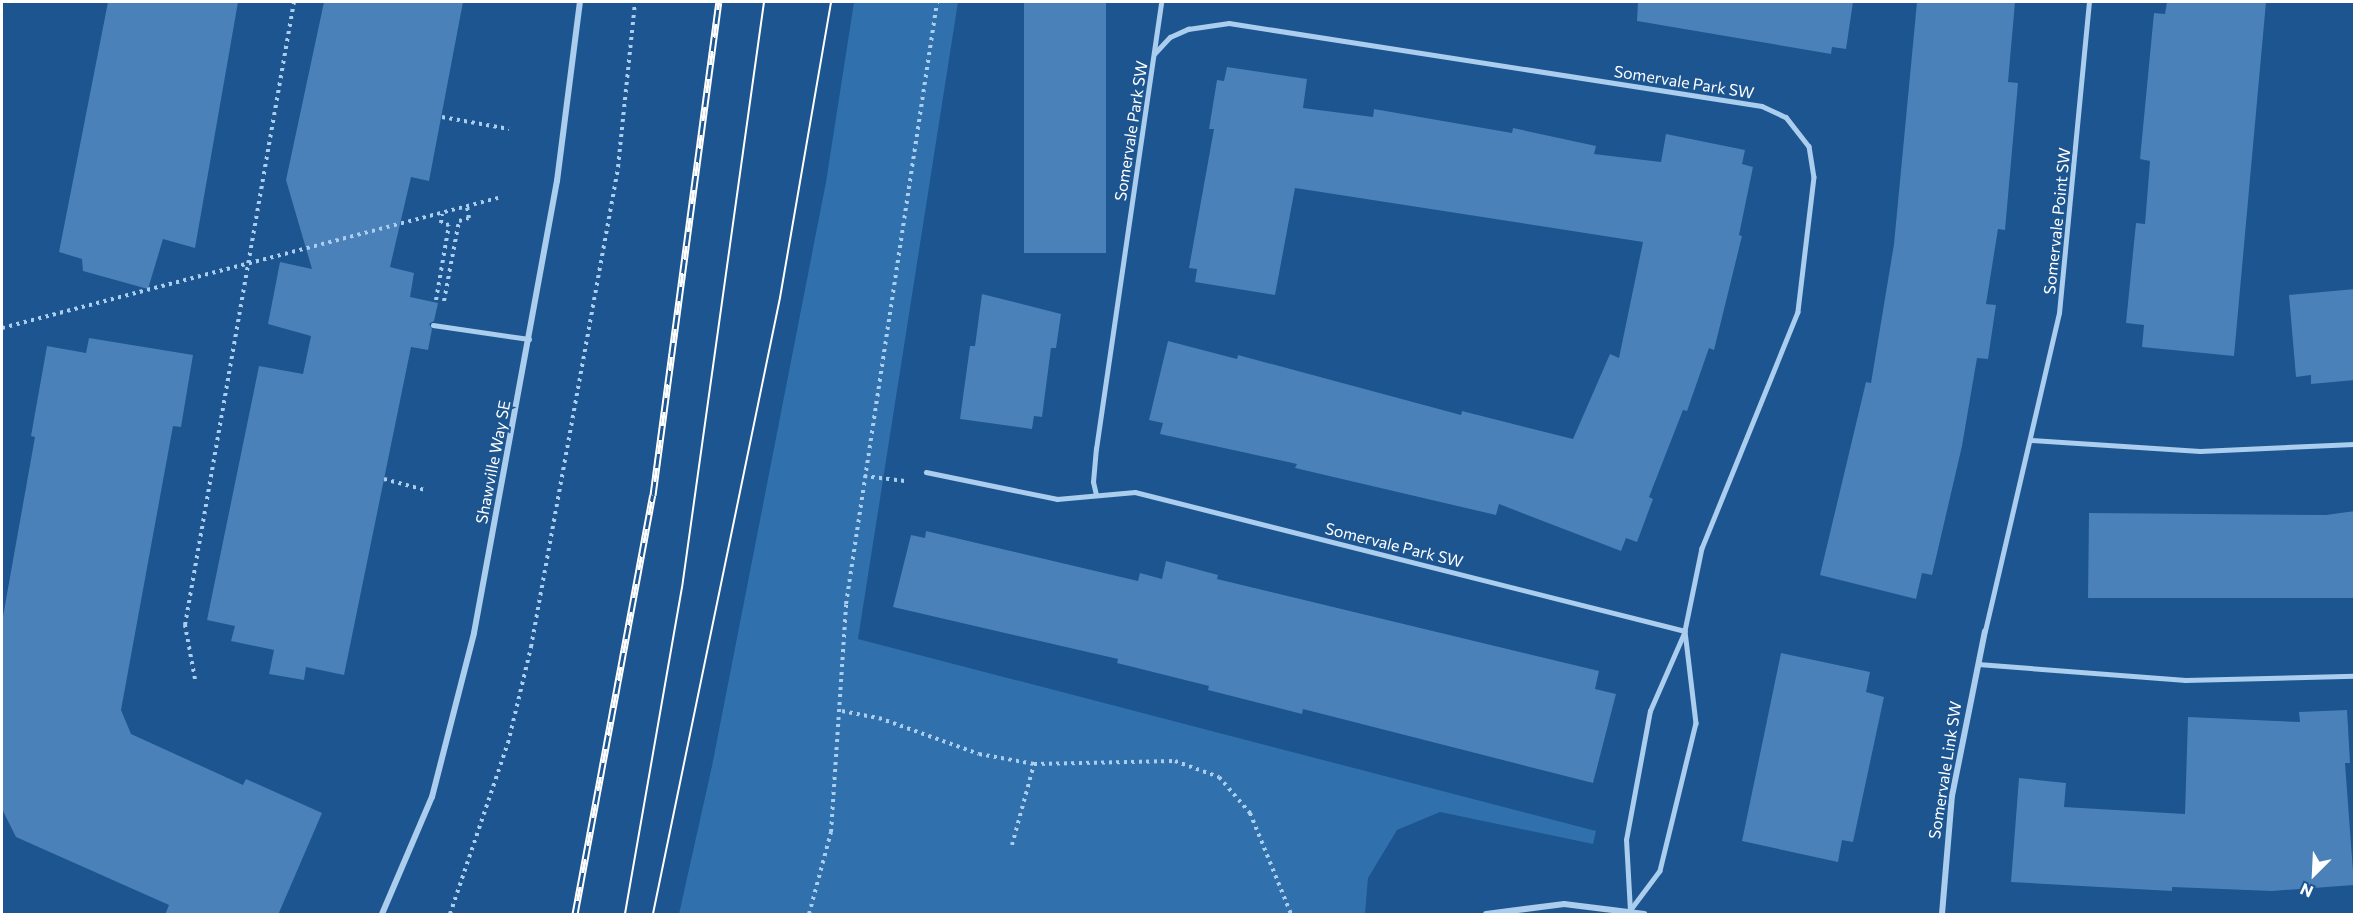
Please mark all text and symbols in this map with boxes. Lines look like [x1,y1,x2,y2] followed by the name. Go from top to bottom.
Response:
[1110,60,1152,202] street label: Somervale Park SW
[1613,61,1755,103] street label: Somervale Park SW
[2040,147,2074,295] street label: Somervale Point SW
[472,399,514,525] street label: Shawville Way SE
[1323,519,1465,571] street label: Somervale Park SW
[1925,700,1965,840] street label: Somervale Link SW
[2284,844,2344,904] north arrow
[2297,880,2316,902] text: N

